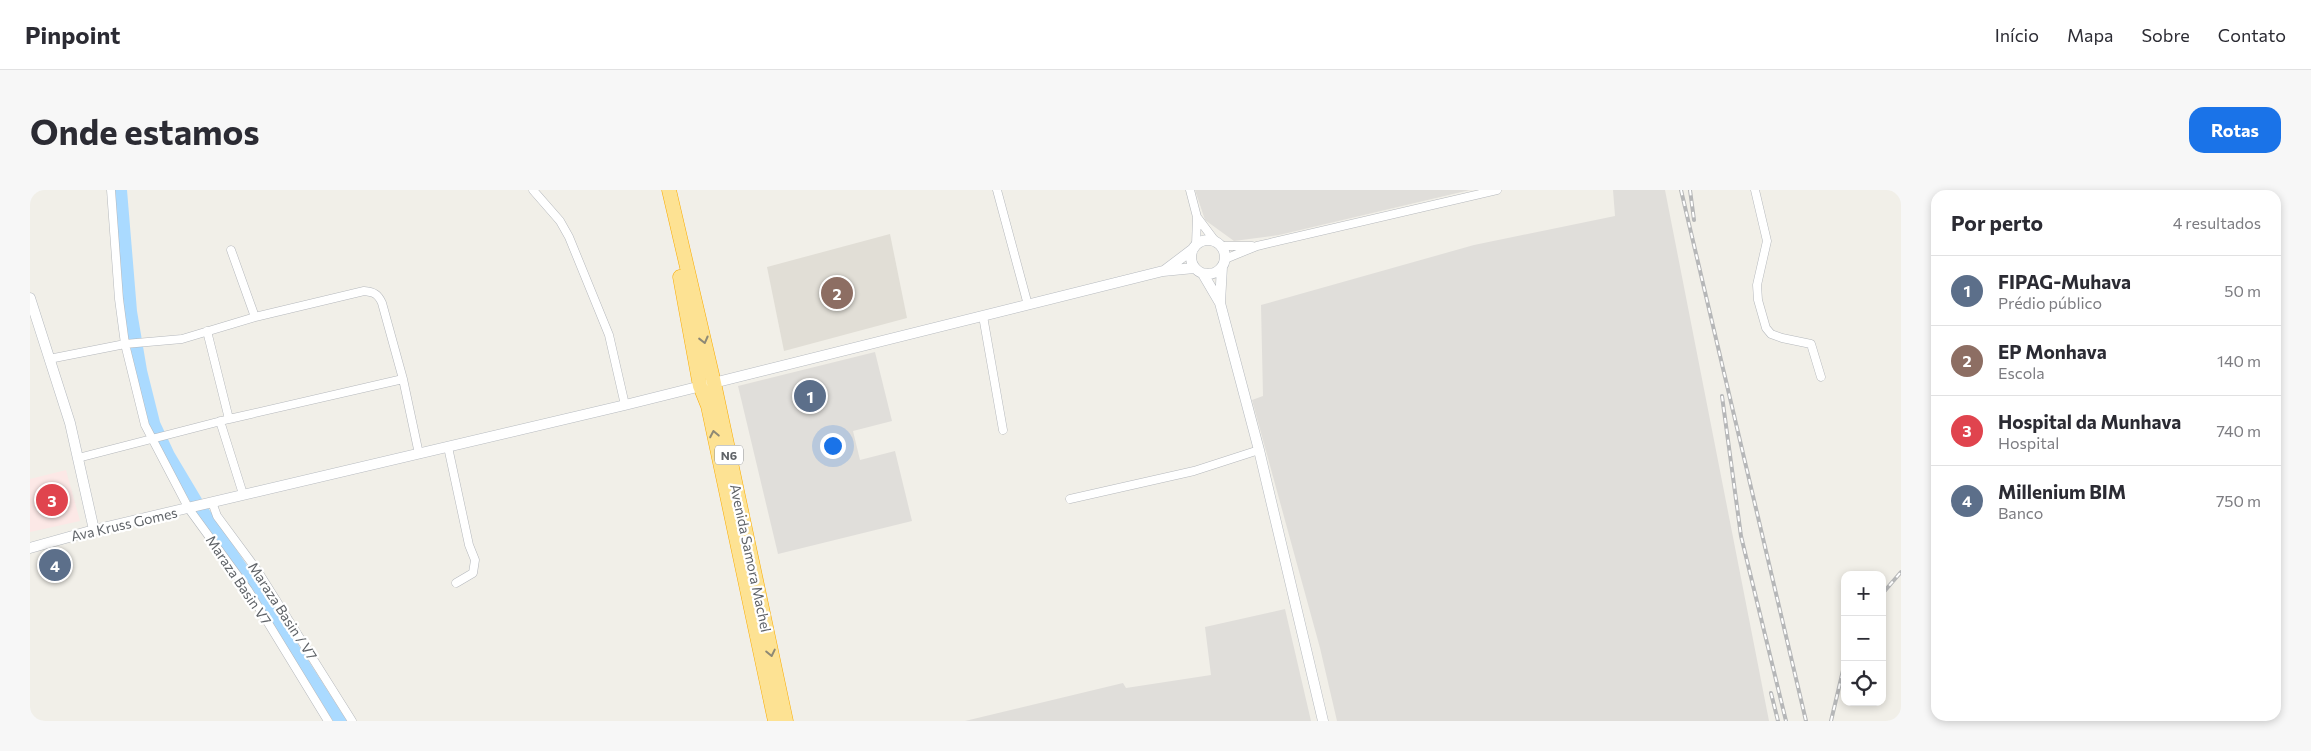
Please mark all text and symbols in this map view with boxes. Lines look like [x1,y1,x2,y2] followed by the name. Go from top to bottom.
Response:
[25,20,120,49] text: Pinpoint
[1995,24,2039,46] text: Início
[2067,24,2113,46] text: Mapa
[2141,24,2190,46] text: Sobre
[2218,24,2286,46] text: Contato
[2189,107,2281,153] button: Rotas
[30,109,260,152] text: Onde estamos
[1951,210,2043,235] text: Por perto
[2173,213,2261,232] text: 4 resultados
[1998,270,2131,293] text: FIPAG-Muhava
[821,274,853,312] pin: 2
[1963,281,1971,300] text: 1
[2224,281,2261,300] text: 50 m
[1998,293,2102,312] text: Prédio público
[698,335,709,344] one-way arrow
[1998,340,2107,363] text: EP Monhava
[1962,351,1972,370] text: 2
[2217,351,2261,370] text: 140 m
[1998,363,2045,382] text: Escola
[794,377,826,415] pin: 1
[1998,410,2181,433] text: Hospital da Munhava
[1962,421,1972,440] text: 3
[2216,421,2261,440] text: 740 m
[709,429,720,438] one-way arrow
[820,433,846,459] your location
[1998,433,2059,452] text: Hospital
[715,446,743,464] road number: N6
[1998,480,2126,503] text: Millenium BIM
[36,481,68,519] pin: 3
[727,482,775,634] street label: Avenida Samora Machel
[1962,491,1972,510] text: 4
[2216,491,2261,510] text: 750 m
[69,503,179,545] street label: Ava Kruss Gomes
[1998,503,2043,522] text: Banco
[203,532,275,628] street label: Maraza Basin V7
[39,546,71,584] pin: 4
[245,559,321,663] street label: Maraza Basin / V7
[1841,571,1886,706] map controls
[1841,571,1886,616] button: +
[1841,616,1886,661] button: −
[765,648,776,657] one-way arrow
[1841,661,1886,706] button: locate

